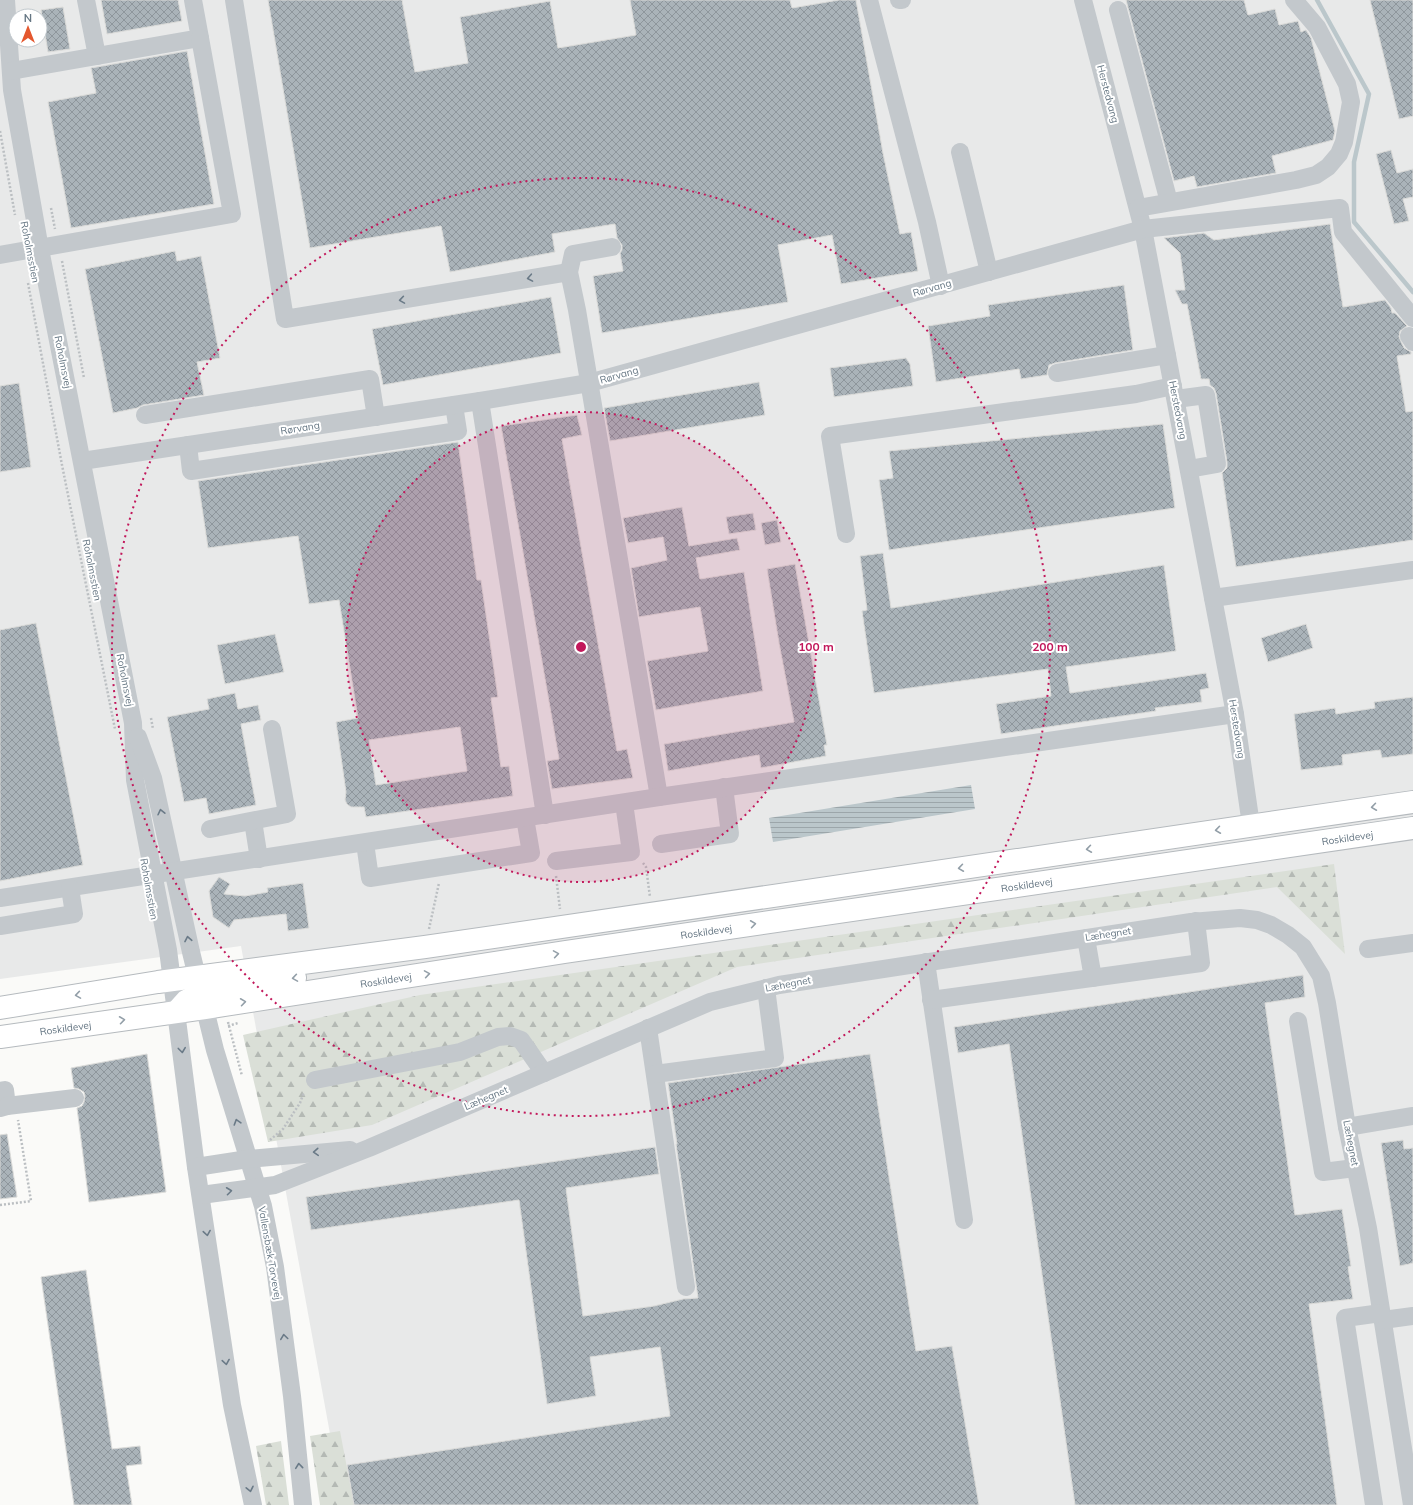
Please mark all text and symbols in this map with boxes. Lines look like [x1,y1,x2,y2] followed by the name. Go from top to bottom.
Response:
[8,8,48,48] north arrow
[24,11,32,25] text: N
[1094,64,1122,124] street label: Herstedvang
[18,220,42,284] street label: Roholmsstien
[527,274,533,282] one-way arrow
[911,276,953,300] street label: Rørvang
[399,295,405,304] one-way arrow
[52,335,74,389] street label: Roholmsvej
[598,363,640,387] street label: Rørvang
[1166,380,1190,440] street label: Herstedvang
[279,418,321,438] street label: Rørvang
[80,538,104,602] street label: Roholmsstien
[798,639,834,654] text: 100 m
[1032,639,1068,654] text: 200 m
[574,640,588,654] centre of rings
[114,653,136,707] street label: Roholmsvej
[1226,699,1248,759] street label: Herstedvang
[1371,803,1377,811] one-way arrow
[157,808,166,815] one-way arrow
[1215,825,1221,834] one-way arrow
[1321,827,1374,848] street label: Roskildevej
[1086,844,1093,853] one-way arrow
[137,857,161,921] street label: Roholmsstien
[958,863,964,872] one-way arrow
[1000,874,1053,895] street label: Roskildevej
[750,920,757,929] one-way arrow
[680,921,733,942] street label: Roskildevej
[1084,924,1132,944] street label: Læhegnet
[184,936,193,942] one-way arrow
[553,950,559,958] one-way arrow
[359,969,412,990] street label: Roskildevej
[424,970,430,979] one-way arrow
[292,973,298,982] one-way arrow
[764,973,812,995] street label: Læhegnet
[75,990,81,999] one-way arrow
[240,998,247,1007] one-way arrow
[119,1016,125,1025] one-way arrow
[39,1018,92,1038] street label: Roskildevej
[177,1047,186,1053] one-way arrow
[462,1083,510,1113] street label: Læhegnet
[233,1118,242,1125] one-way arrow
[1340,1119,1362,1167] street label: Læhegnet
[313,1147,319,1156] one-way arrow
[226,1187,232,1196] one-way arrow
[255,1205,285,1301] street label: Vallensbæk Torvevej
[202,1230,211,1236] one-way arrow
[280,1334,289,1340] one-way arrow
[221,1359,230,1365] one-way arrow
[295,1463,304,1469] one-way arrow
[245,1486,254,1493] one-way arrow

